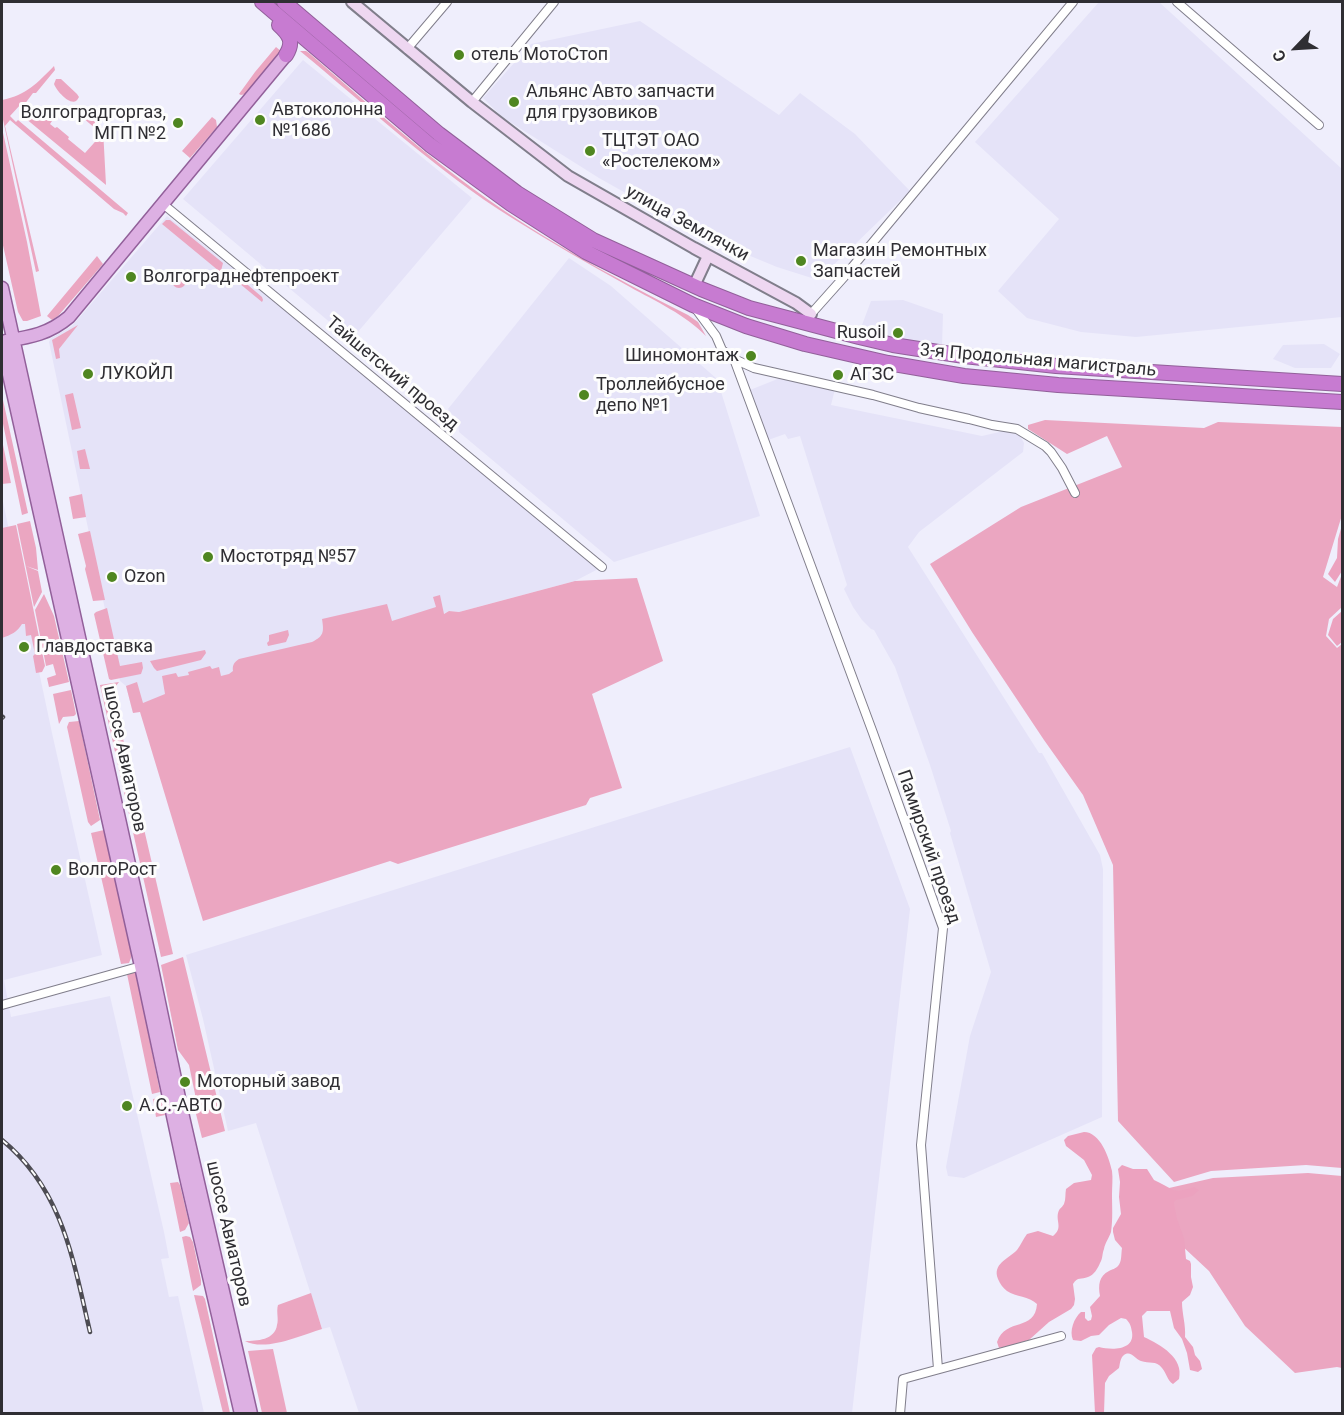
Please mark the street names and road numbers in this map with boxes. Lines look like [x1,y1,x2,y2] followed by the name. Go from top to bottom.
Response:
[622,181,752,267] street label: улица Землячки
[321,312,463,436] street label: Тайшетский проезд
[919,340,1157,382] street label: 3-я Продольная магистраль
[98,684,150,834] street label: шоссе Авиаторов
[892,767,964,927] street label: Памирский проезд
[201,1159,255,1309] street label: шоссе Авиаторов

